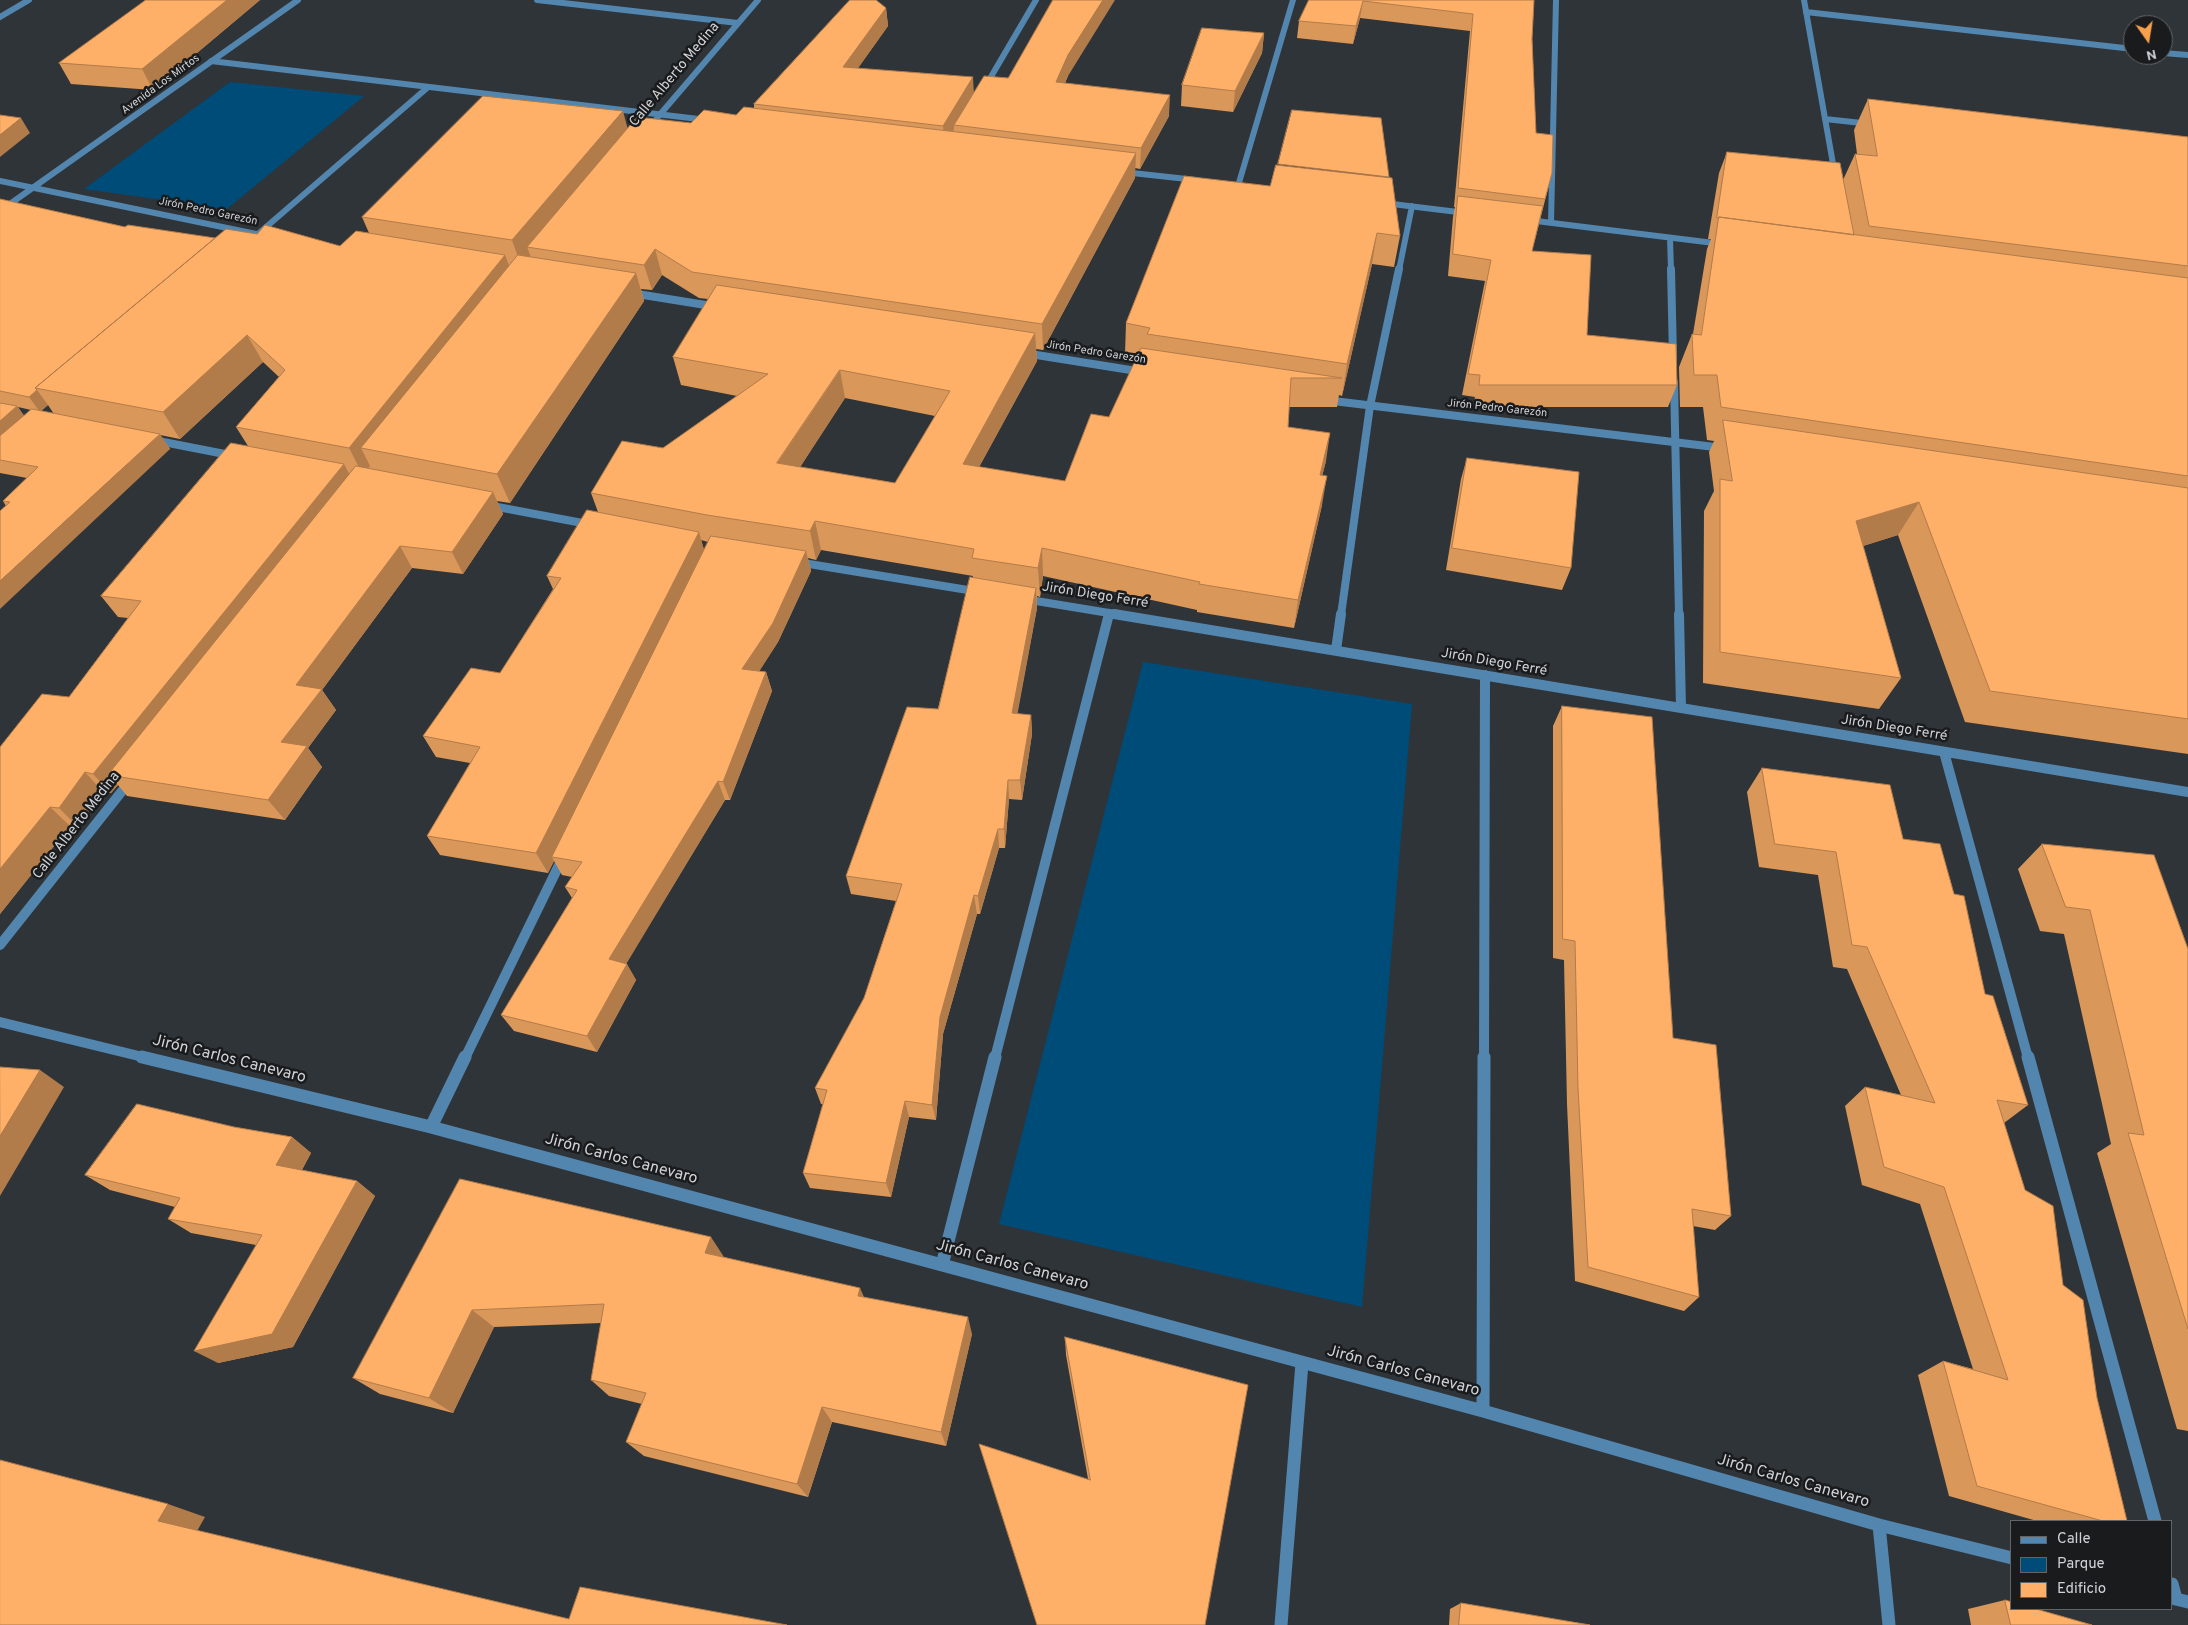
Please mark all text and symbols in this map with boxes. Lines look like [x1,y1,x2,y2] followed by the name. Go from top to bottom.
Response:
[2123,15,2173,65] north arrow
[626,19,724,131] street label: Calle Alberto Medina
[2144,45,2158,64] text: N
[119,52,203,118] street label: Avenida Los Mirtos
[157,195,259,229] street label: Jirón Pedro Garezón
[1045,339,1147,367] street label: Jirón Pedro Garezón
[1446,397,1548,421] street label: Jirón Pedro Garezón
[1041,579,1149,613] street label: Jirón Diego Ferré
[1440,645,1548,681] street label: Jirón Diego Ferré
[1840,712,1948,746] street label: Jirón Diego Ferré
[30,769,124,883] street label: Calle Alberto Medina
[150,1032,308,1088] street label: Jirón Carlos Canevaro
[542,1130,700,1190] street label: Jirón Carlos Canevaro
[933,1236,1091,1296] street label: Jirón Carlos Canevaro
[1324,1342,1482,1402] street label: Jirón Carlos Canevaro
[1715,1451,1871,1513] street label: Jirón Carlos Canevaro
[2010,1520,2173,1610] legend
[2057,1530,2091,1549] text: Calle
[2057,1555,2105,1574] text: Parque
[2057,1580,2106,1599] text: Edificio

